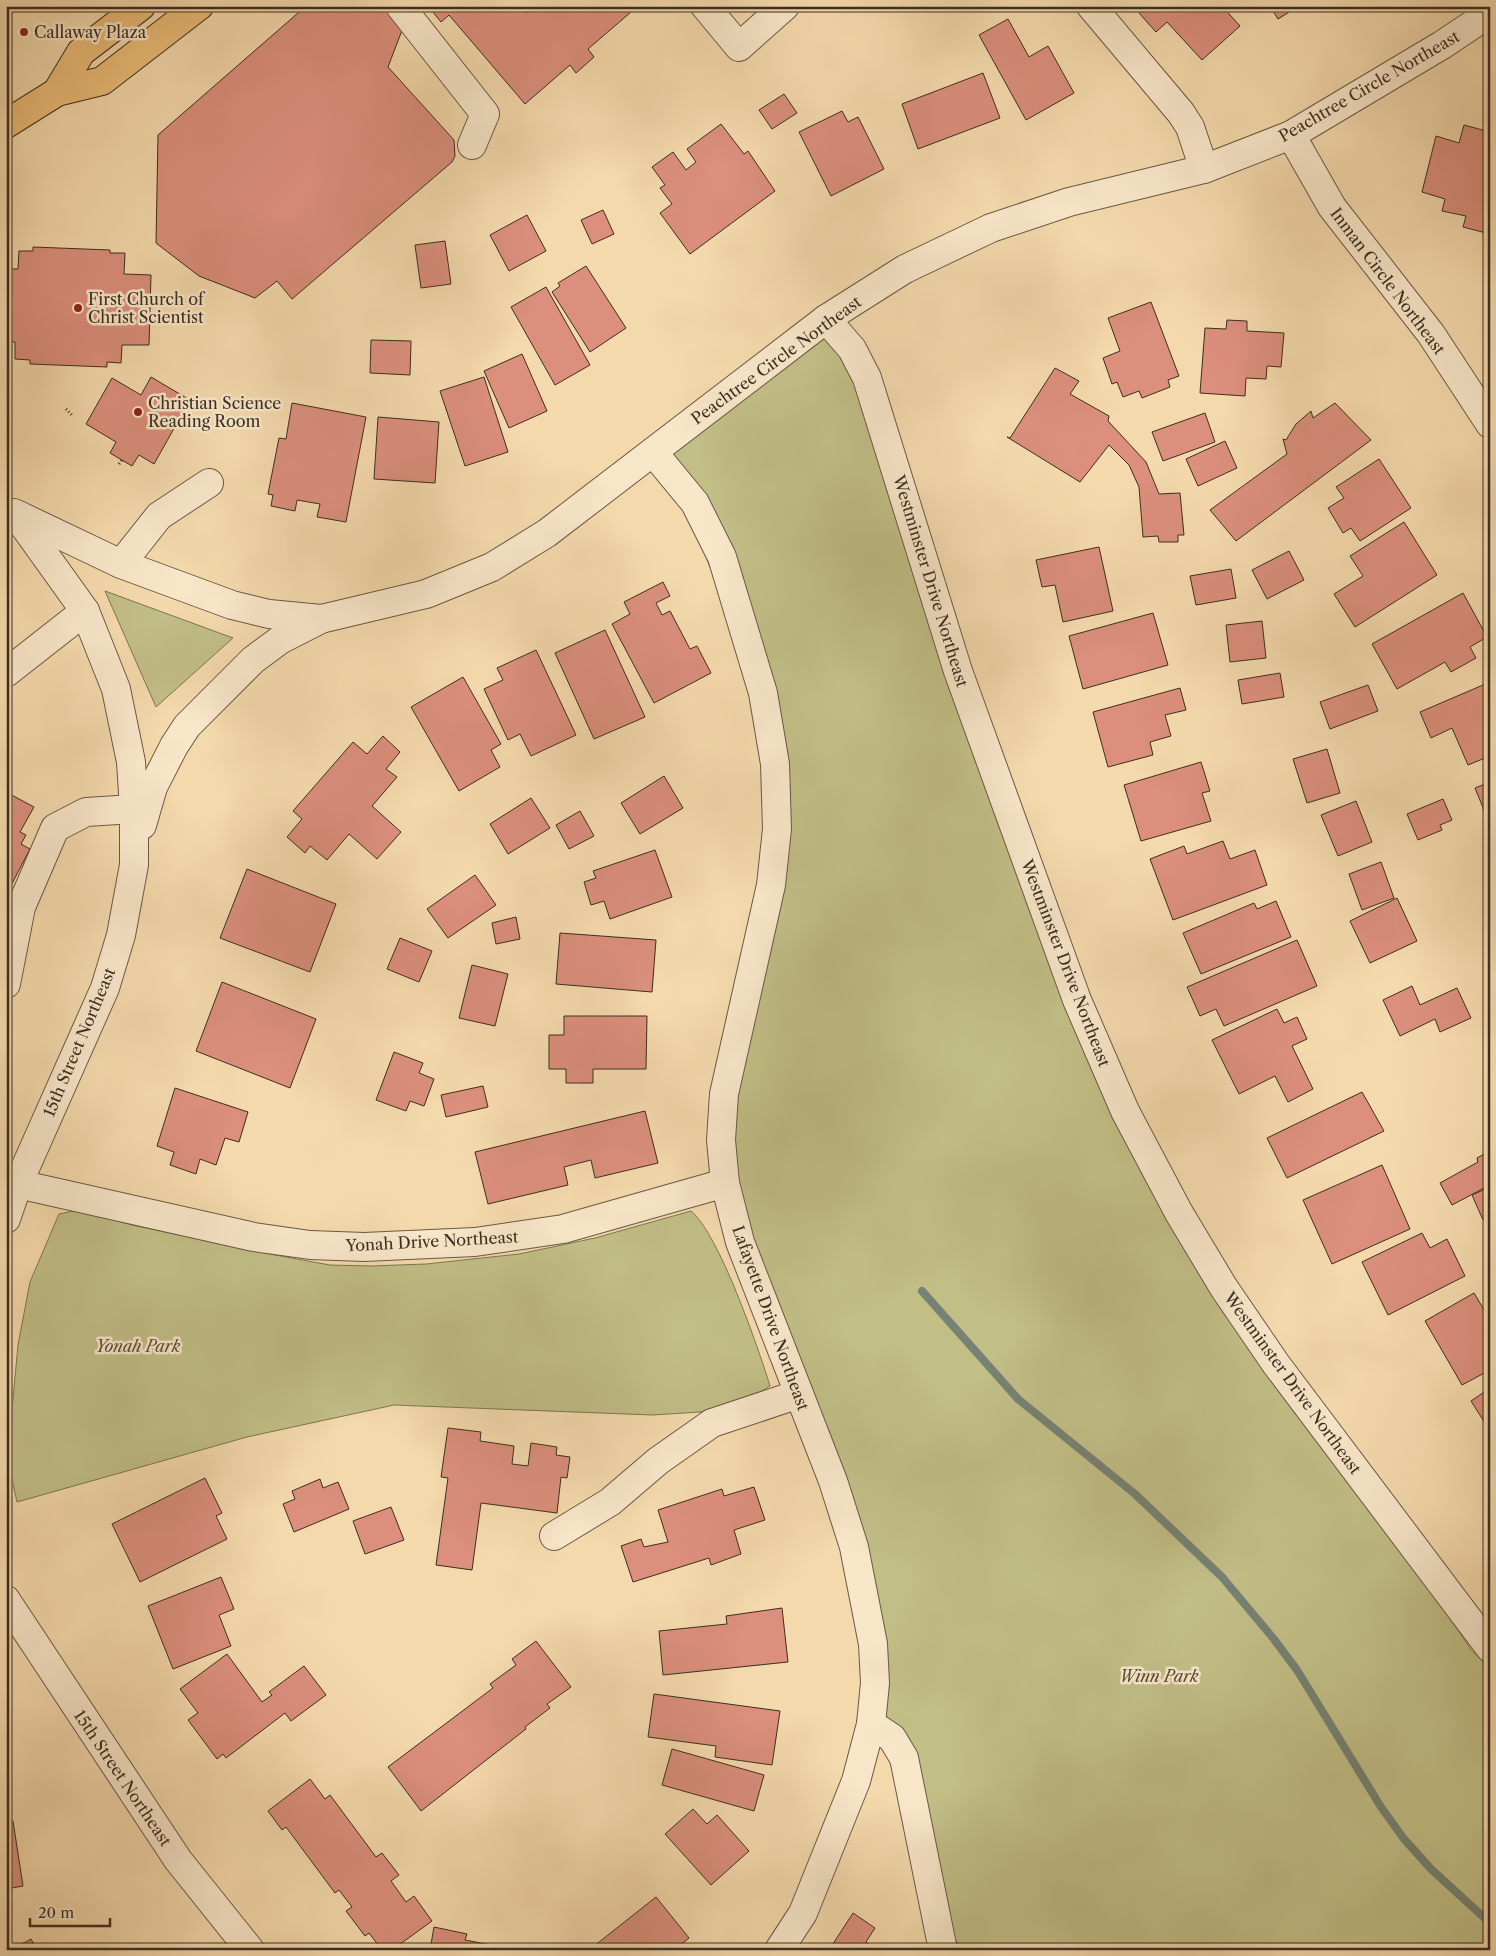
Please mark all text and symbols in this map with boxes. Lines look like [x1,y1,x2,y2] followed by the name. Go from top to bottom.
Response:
[34,22,147,42] place label: Callaway Plaza
[18,26,30,38] marker: Callaway Plaza
[1275,26,1463,146] street label: Peachtree Circle Northeast
[1326,204,1450,359] street label: Inman Circle Northeast
[88,289,206,327] place label: First Church of Christ Scientist
[687,291,865,428] street label: Peachtree Circle Northeast
[72,302,84,314] marker: First Church of Christ Scientist
[148,393,281,431] place label: Christian Science Reading Room
[132,406,144,418] marker: Christian Science Reading Room
[889,472,973,690] street label: Westminster Drive Northeast
[1017,856,1115,1070] street label: Westminster Drive Northeast
[39,964,120,1120] street label: 15th Street Northeast
[728,1223,814,1414] street label: Lafayette Drive Northeast
[344,1226,519,1256] street label: Yonah Drive Northeast
[1220,1287,1366,1478] street label: Westminster Drive Northeast
[96,1336,181,1356] park label: Yonah Park
[1119,1666,1199,1686] park label: Winn Park
[70,1706,176,1850] street label: 15th Street Northeast
[30,1896,110,1928] scale bar
[38,1903,74,1922] text: 20 m

